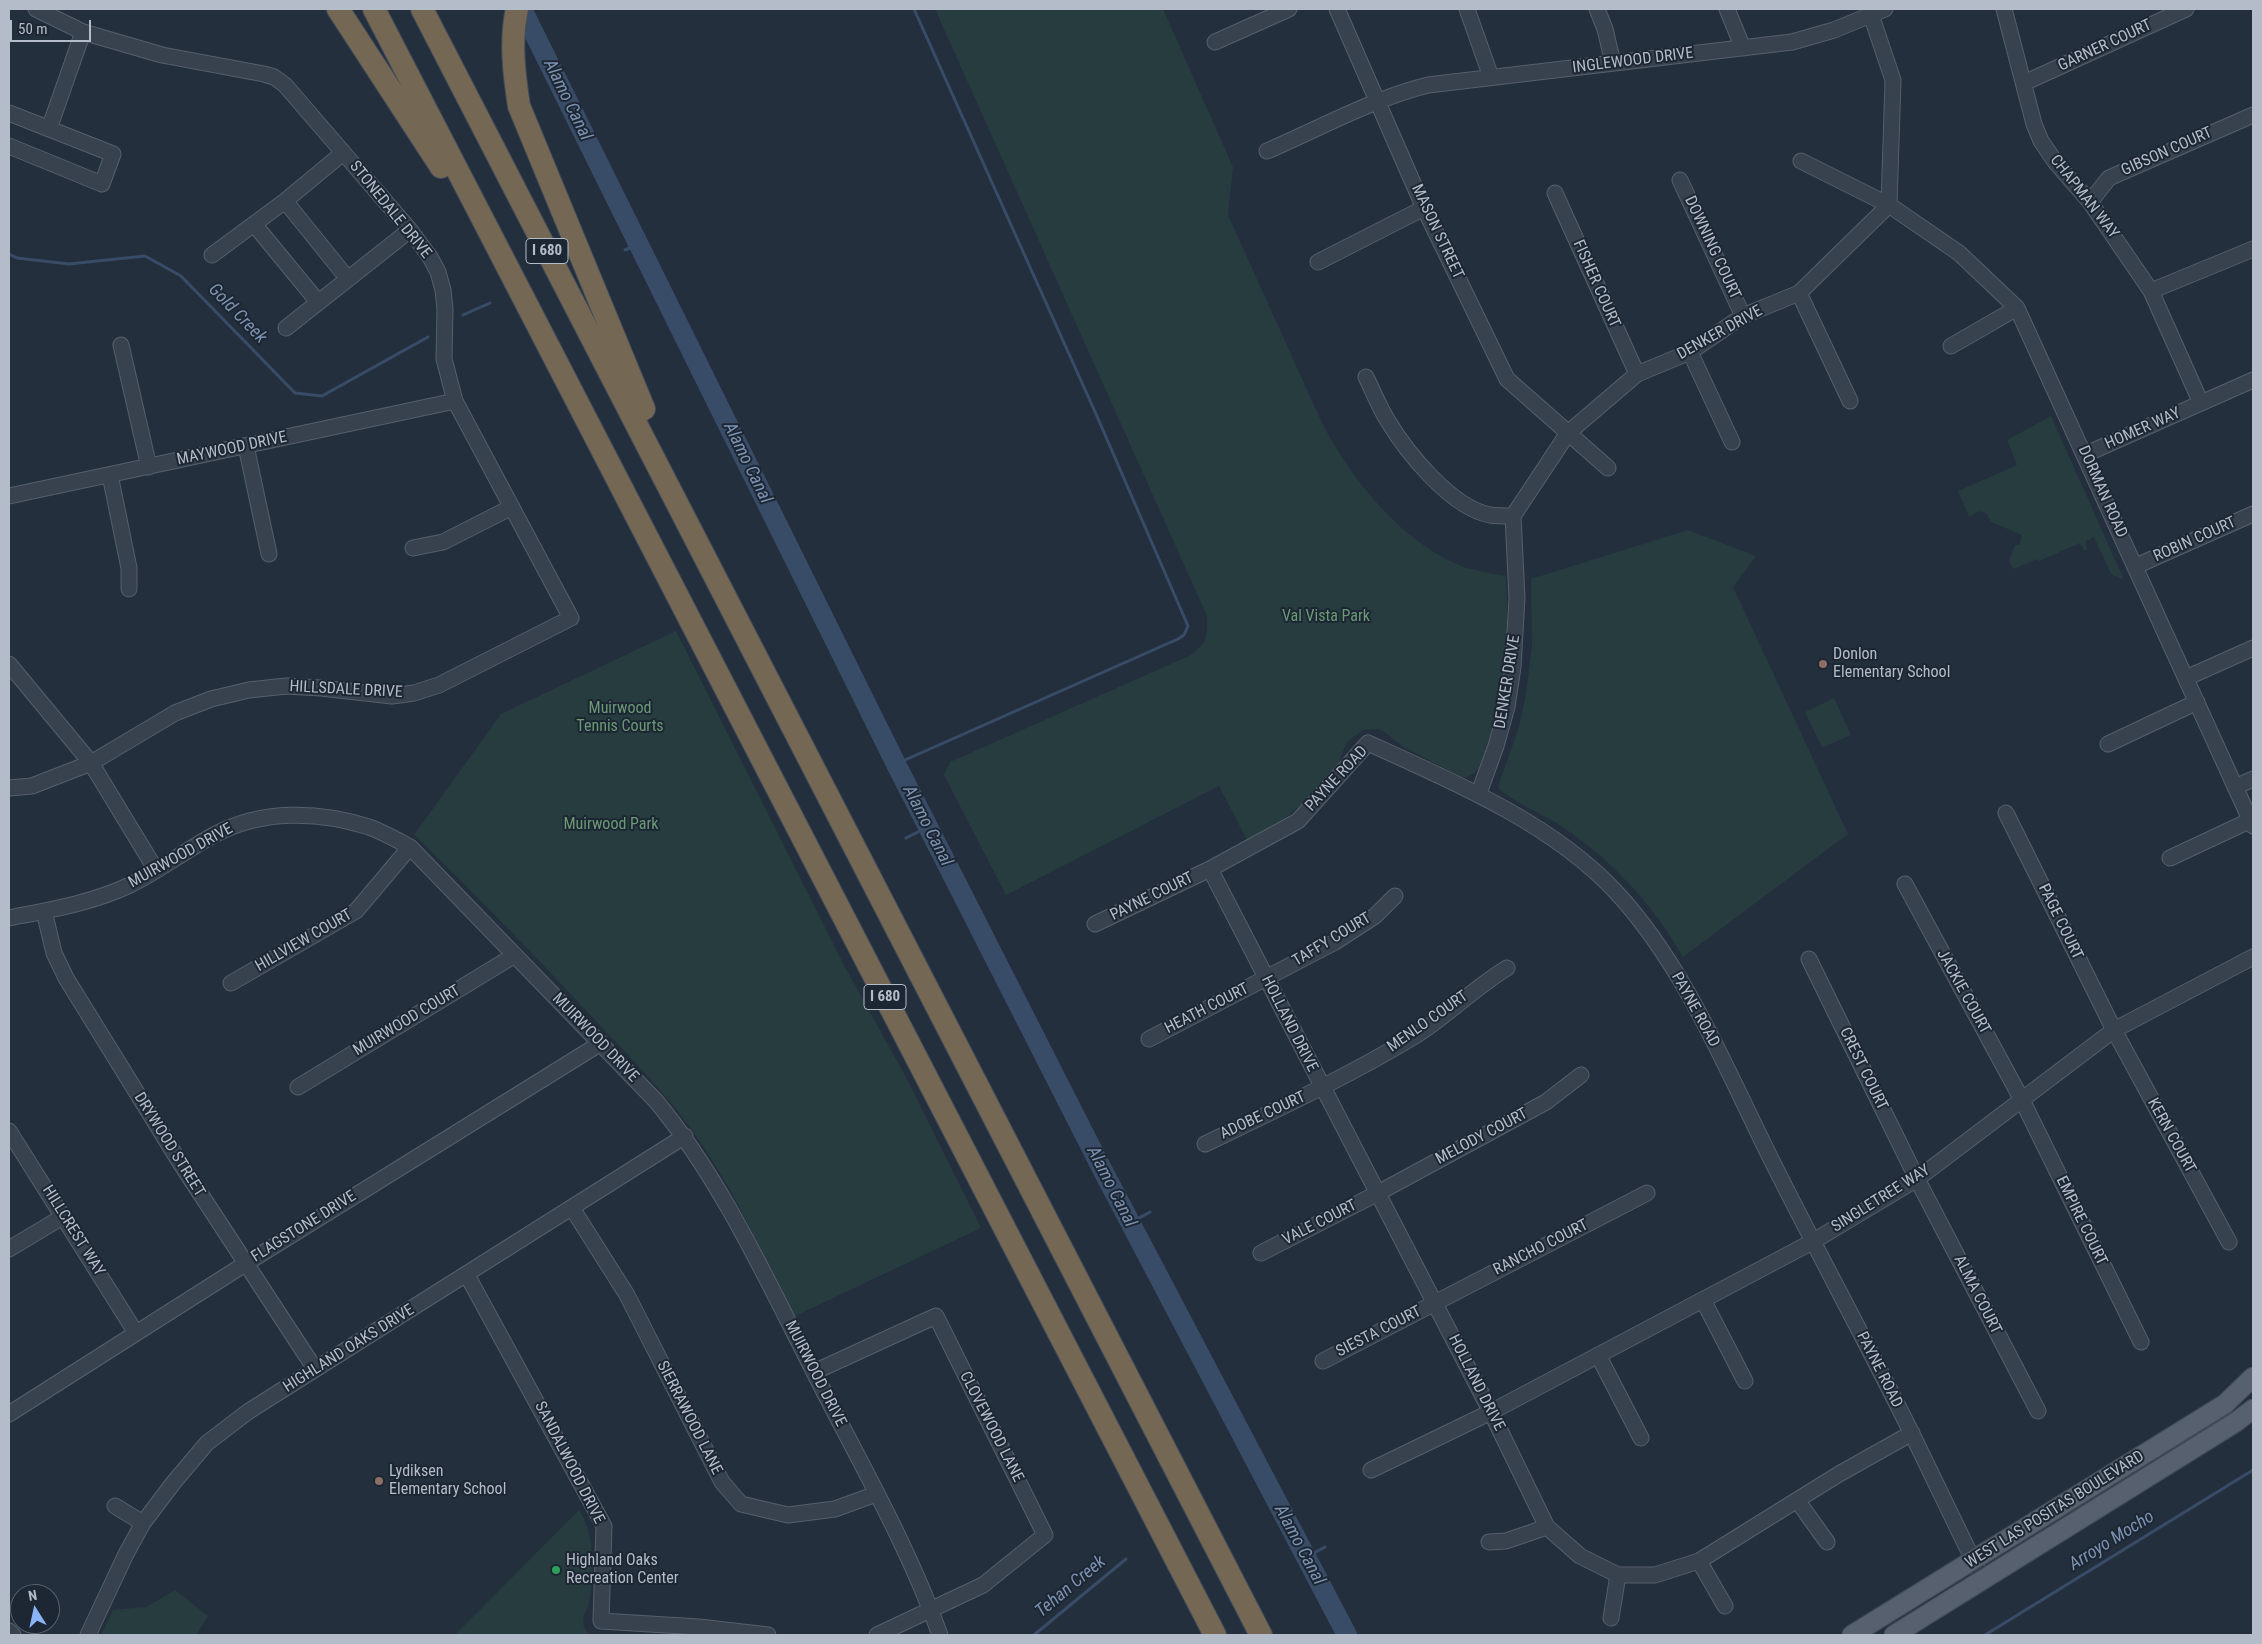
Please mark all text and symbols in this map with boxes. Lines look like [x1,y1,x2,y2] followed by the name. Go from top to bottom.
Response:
[12,10,94,42] scale bar
[2055,16,2155,76] street label: GARNER COURT
[18,20,48,38] text: 50 m
[1571,44,1695,78] street label: INGLEWOOD DRIVE
[538,56,596,144] water label: Alamo Canal
[2119,123,2215,181] street label: GIBSON COURT
[2045,151,2123,243] street label: CHAPMAN WAY
[345,157,435,263] street label: STONEDALE DRIVE
[1407,182,1467,282] street label: MASON STREET
[1680,193,1744,303] street label: DOWNING COURT
[1568,237,1624,331] street label: FISHER COURT
[526,238,568,264] road number: I 680
[203,279,271,349] water label: Gold Creek
[1674,302,1766,364] street label: DENKER DRIVE
[2102,404,2184,454] street label: HOMER WAY
[718,419,776,507] water label: Alamo Canal
[175,428,289,470] street label: MAYWOOD DRIVE
[2073,443,2131,541] street label: DORMAN ROAD
[2151,513,2239,567] street label: ROBIN COURT
[1282,607,1370,627] park label: Val Vista Park
[1491,634,1525,730] street label: DENKER DRIVE
[1833,645,1950,683] place label: Donlon Elementary School
[1817,658,1829,670] marker: Donlon Elementary School
[289,677,403,703] street label: HILLSDALE DRIVE
[576,699,664,737] park label: Muirwood Tennis Courts
[1302,742,1372,816] street label: PAYNE ROAD
[898,782,956,870] water label: Alamo Canal
[563,815,659,835] park label: Muirwood Park
[125,819,237,893] street label: MUIRWOOD DRIVE
[1107,869,1197,925] street label: PAYNE COURT
[2033,881,2087,963] street label: PAGE COURT
[252,906,356,976] street label: HILLVIEW COURT
[1289,909,1375,971] street label: TAFFY COURT
[1932,946,1994,1038] street label: JACKIE COURT
[1667,969,1723,1051] street label: PAYNE ROAD
[1257,973,1321,1075] street label: HOLLAND DRIVE
[1162,980,1252,1038] street label: HEATH COURT
[350,981,464,1061] street label: MUIRWOOD COURT
[864,984,906,1010] road number: I 680
[1384,987,1472,1057] street label: MENLO COURT
[548,989,642,1087] street label: MUIRWOOD DRIVE
[1835,1024,1891,1114] street label: CREST COURT
[1217,1088,1309,1144] street label: ADOBE COURT
[129,1089,209,1201] street label: DRYWOOD STREET
[2143,1095,2199,1177] street label: KERN COURT
[1433,1105,1531,1169] street label: MELODY COURT
[1082,1143,1140,1231] water label: Alamo Canal
[1828,1161,1934,1237] street label: SINGLETREE WAY
[2051,1173,2111,1269] street label: EMPIRE COURT
[38,1182,108,1280] street label: HILLCREST WAY
[248,1187,360,1267] street label: FLAGSTONE DRIVE
[1280,1196,1360,1250] street label: VALE COURT
[1490,1216,1592,1280] street label: RANCHO COURT
[1949,1252,2005,1338] street label: ALMA COURT
[280,1301,418,1397] street label: HIGHLAND OAKS DRIVE
[1333,1302,1425,1362] street label: SIESTA COURT
[780,1318,850,1430] street label: MUIRWOOD DRIVE
[1852,1329,1906,1411] street label: PAYNE ROAD
[1444,1332,1508,1434] street label: HOLLAND DRIVE
[652,1358,726,1478] street label: SIERRAWOOD LANE
[955,1368,1027,1486] street label: CLOVEWOOD LANE
[530,1399,608,1527] street label: SANDALWOOD DRIVE
[1962,1447,2148,1573] street label: WEST LAS POSITAS BOULEVARD
[389,1462,506,1500] place label: Lydiksen Elementary School
[373,1475,385,1487] marker: Lydiksen Elementary School
[1269,1501,1329,1589] water label: Alamo Canal
[2065,1506,2159,1576] water label: Arroyo Mocho
[566,1551,679,1589] place label: Highland Oaks Recreation Center
[1031,1551,1111,1623] water label: Tehan Creek
[550,1564,562,1576] marker: Highland Oaks Recreation Center
[10,1584,60,1634] north arrow
[27,1587,38,1604] text: N

